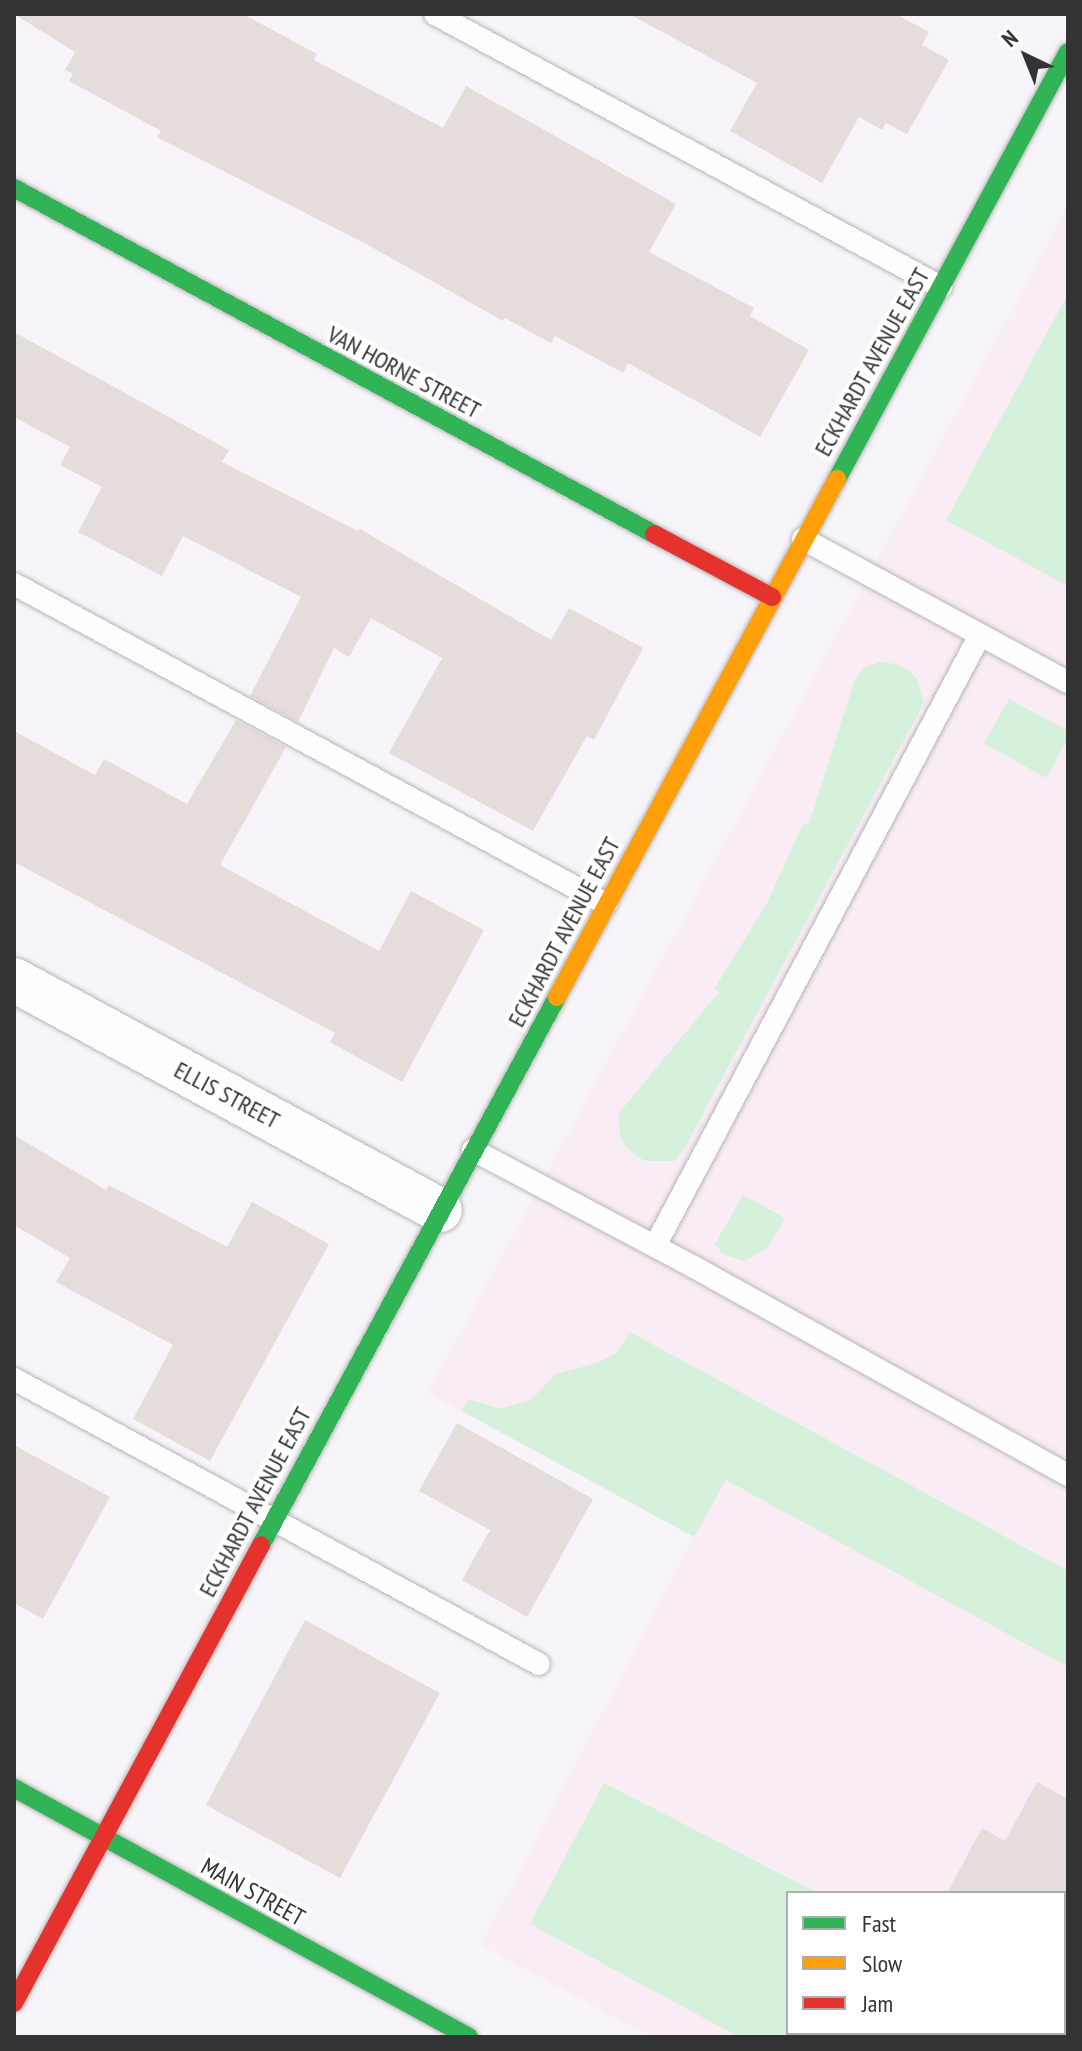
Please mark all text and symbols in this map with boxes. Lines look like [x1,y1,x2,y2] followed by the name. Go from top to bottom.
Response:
[986,16,1066,96] north arrow
[996,24,1024,53] text: N
[808,262,936,462] street label: ECKHARDT AVENUE EAST
[323,320,485,424] street label: VAN HORNE STREET
[502,832,626,1032] street label: ECKHARDT AVENUE EAST
[169,1055,285,1135] street label: ELLIS STREET
[193,1402,317,1602] street label: ECKHARDT AVENUE EAST
[196,1852,310,1932] street label: MAIN STREET
[786,1891,1066,2035] legend
[862,1908,896,1939] text: Fast
[862,1948,902,1979] text: Slow
[862,1988,893,2019] text: Jam

